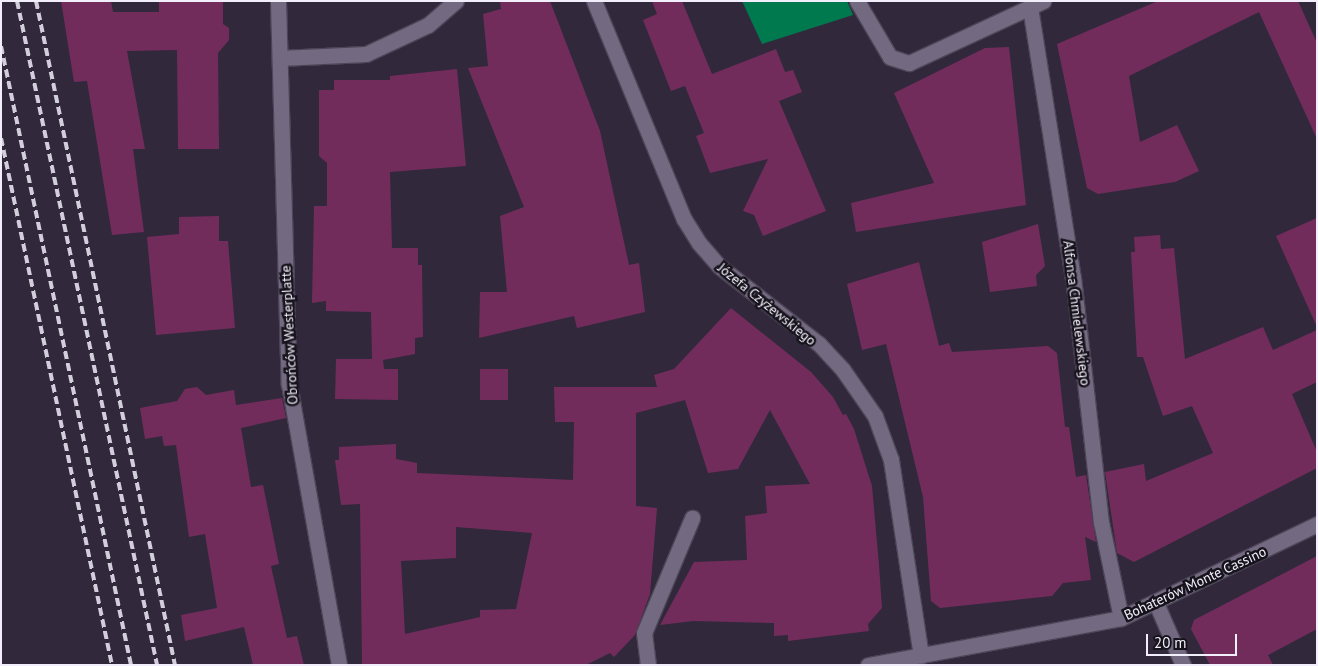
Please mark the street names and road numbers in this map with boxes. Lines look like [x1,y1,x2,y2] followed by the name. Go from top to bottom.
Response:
[1060,240,1094,386] street label: Alfonsa Chmielewskiego
[715,259,819,349] street label: Józefa Czyżewskiego
[277,265,301,405] street label: Obrońców Westerplatte
[1121,543,1269,623] street label: Bohaterów Monte Cassino

